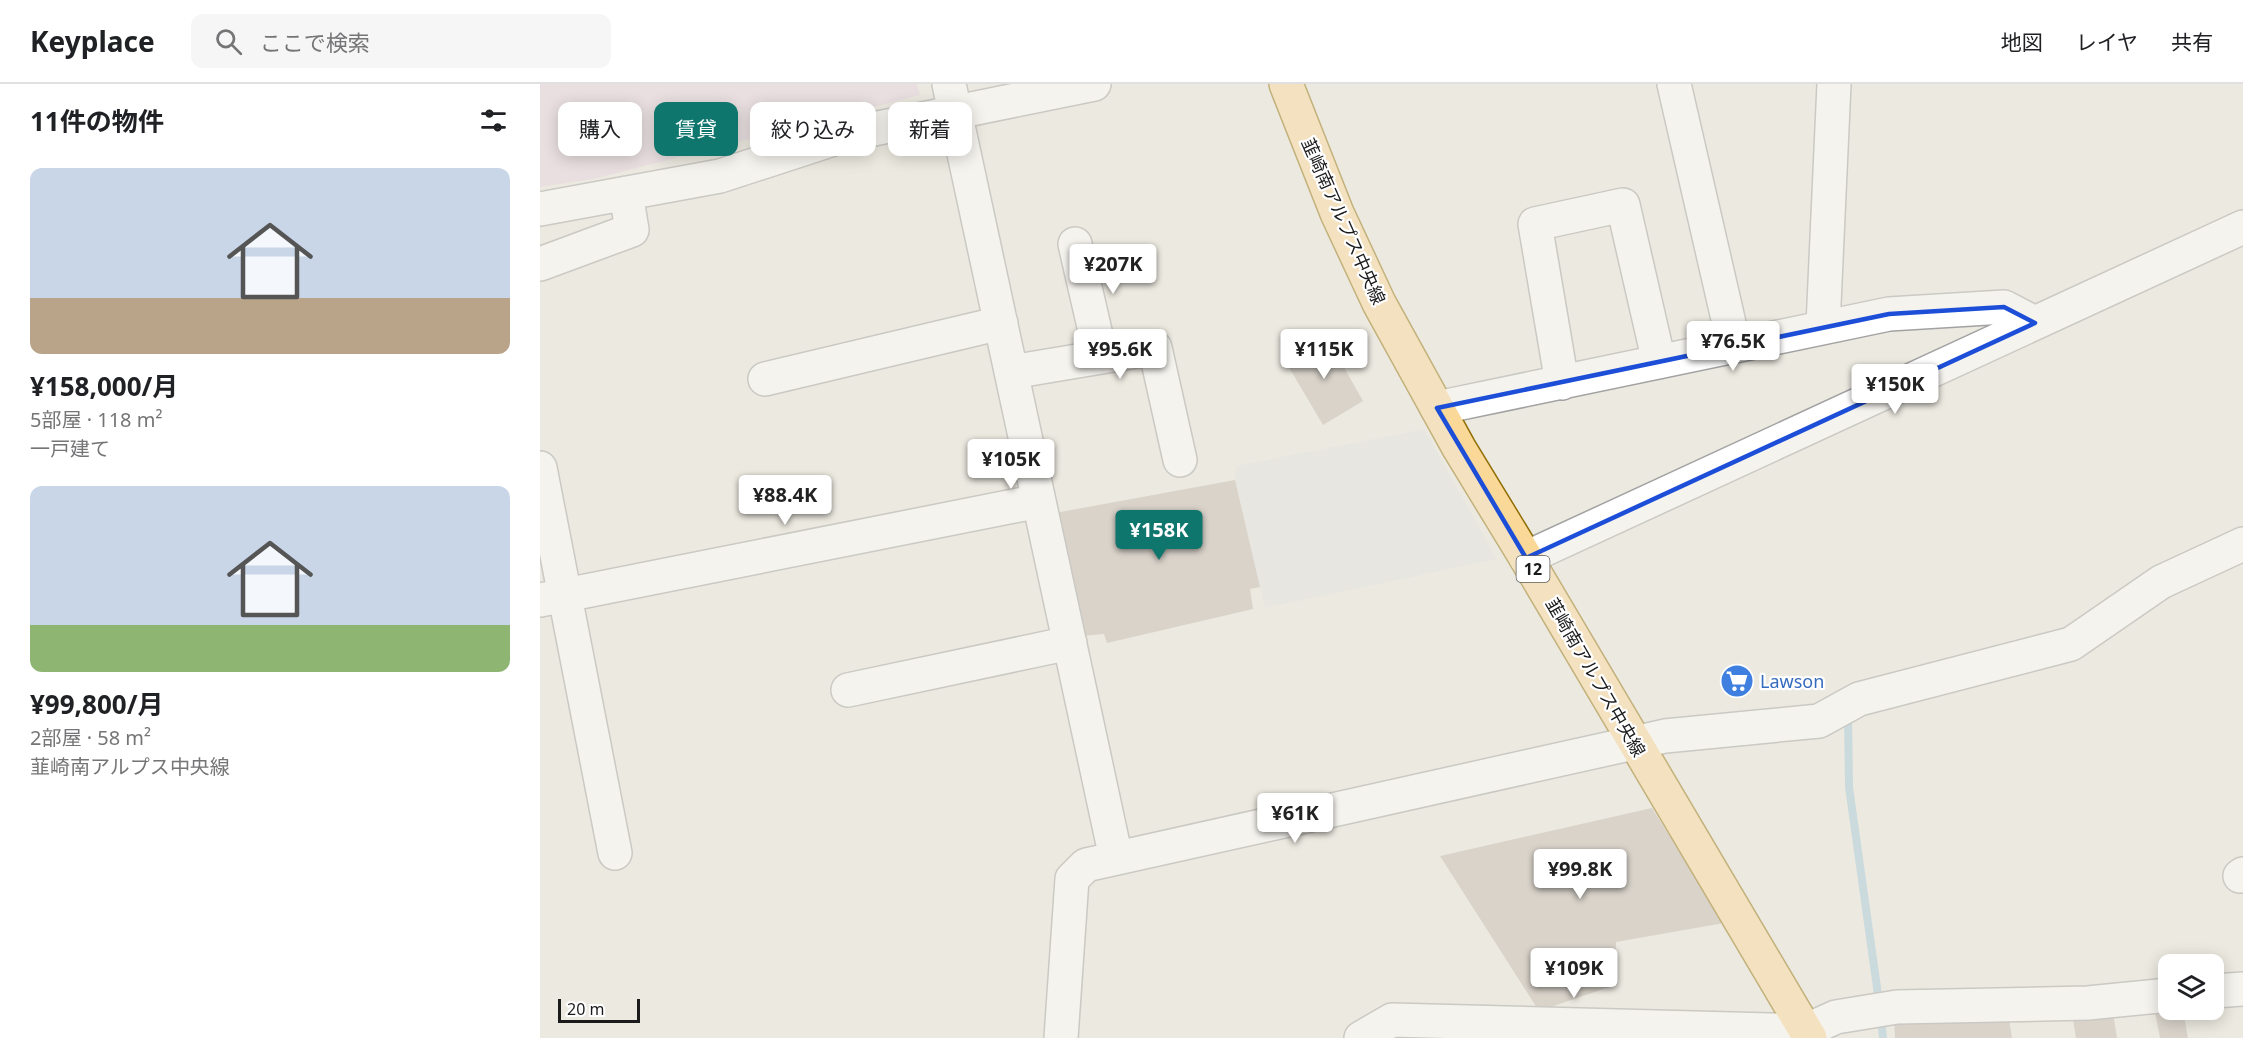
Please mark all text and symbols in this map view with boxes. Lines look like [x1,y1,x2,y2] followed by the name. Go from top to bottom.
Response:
[191,14,611,68] search box
[30,22,155,60] text: Keyplace
[212,25,245,58] icon: search
[260,27,370,57] text: ここで検索
[2001,28,2043,56] text: 地図
[2076,28,2138,56] text: レイヤ
[2171,28,2213,56] text: 共有
[558,102,642,156] chip: 購入
[654,102,738,156] chip: 賃貸
[750,102,876,156] chip: 絞り込み
[888,102,972,156] chip: 新着
[30,103,164,139] text: 11件の物件
[477,104,510,137] icon: filters
[1296,134,1392,308] street label: 韮崎南アルプス中央線
[216,207,324,315] icon: home
[1071,244,1155,295] pin: ¥207K
[1083,250,1143,277] text: ¥207K
[1684,321,1782,372] pin: ¥76.5K
[1701,327,1765,354] text: ¥76.5K
[1071,329,1169,380] pin: ¥95.6K
[1282,329,1366,380] pin: ¥115K
[1088,335,1152,362] text: ¥95.6K
[1294,335,1354,362] text: ¥115K
[1853,364,1937,415] pin: ¥150K
[30,368,178,404] text: ¥158,000/月
[1865,370,1925,397] text: ¥150K
[30,406,162,433] text: 5部屋 · 118 m²
[30,435,110,462] text: 一戸建て
[969,439,1053,490] pin: ¥105K
[981,445,1041,472] text: ¥105K
[736,475,834,526] pin: ¥88.4K
[753,481,817,508] text: ¥88.4K
[1117,510,1201,561] pin: ¥158K
[1129,516,1189,543] text: ¥158K
[216,525,324,633] icon: home
[1516,556,1550,582] road number: 12
[1541,593,1651,761] street label: 韮崎南アルプス中央線
[1719,663,1755,699] supermarket icon: Lawson
[1760,669,1824,693] place label: Lawson
[30,686,163,722] text: ¥99,800/月
[30,724,151,751] text: 2部屋 · 58 m²
[30,753,230,780] text: 韮崎南アルプス中央線
[1259,793,1331,844] pin: ¥61K
[1271,799,1319,826] text: ¥61K
[1531,849,1629,900] pin: ¥99.8K
[1548,855,1612,882] text: ¥99.8K
[1532,948,1616,999] pin: ¥109K
[1544,954,1604,981] text: ¥109K
[2158,954,2224,1020] map controls
[2158,954,2224,1020] button: layers
[558,996,640,1024] scale bar
[567,998,604,1020] text: 20 m

